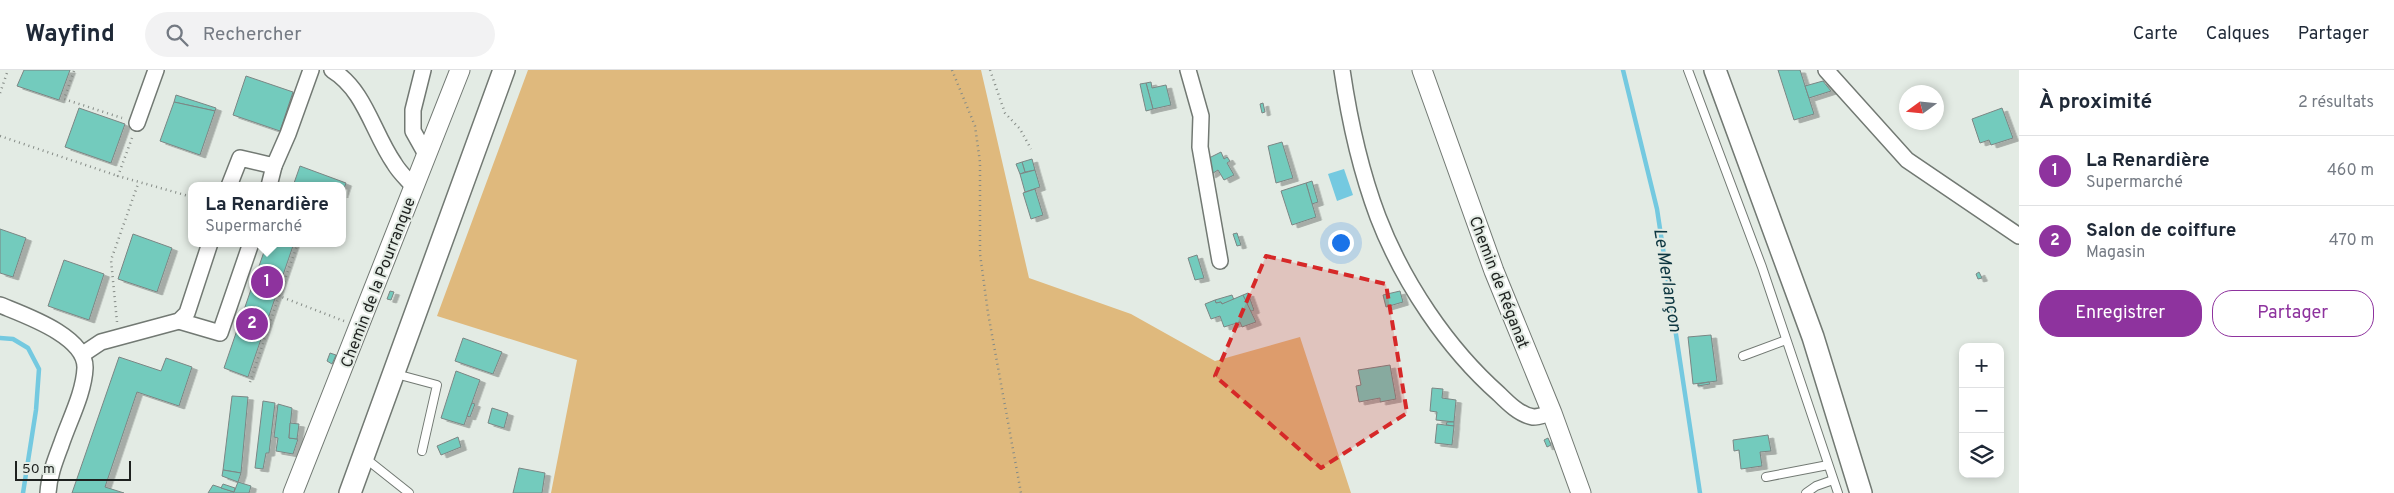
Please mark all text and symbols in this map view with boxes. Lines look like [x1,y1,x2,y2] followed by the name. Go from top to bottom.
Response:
[145,12,495,57] search box
[25,20,115,50] text: Wayfind
[163,21,191,49] icon: search
[203,23,302,47] text: Rechercher
[2133,23,2178,46] text: Carte
[2206,23,2270,46] text: Calques
[2298,23,2369,46] text: Partager
[1899,85,1944,130] north arrow
[2039,89,2152,116] text: À proximité
[2298,93,2374,113] text: 2 résultats
[2086,149,2210,173] text: La Renardière
[2052,161,2058,181] text: 1
[2327,161,2374,181] text: 460 m
[2086,173,2183,193] text: Supermarché
[188,182,346,247] popup
[205,193,329,217] text: La Renardière
[337,195,421,371] street label: Chemin de la Pourranque
[1464,214,1533,352] street label: Chemin de Réganat
[205,217,302,237] text: Supermarché
[2086,219,2236,243] text: Salon de coiffure
[1647,227,1686,334] water label: Le Merlançon
[1328,230,1354,256] your location
[2050,231,2060,251] text: 2
[2329,231,2374,251] text: 470 m
[2086,243,2145,263] text: Magasin
[251,263,283,301] pin: 1
[2039,290,2202,337] button: Enregistrer
[2212,290,2374,337] button: Partager
[236,305,268,343] pin: 2
[1959,343,2004,478] map controls
[1959,343,2004,388] button: +
[1959,388,2004,433] button: −
[1959,433,2004,478] button: layers
[15,458,131,481] scale bar
[22,461,55,478] text: 50 m

